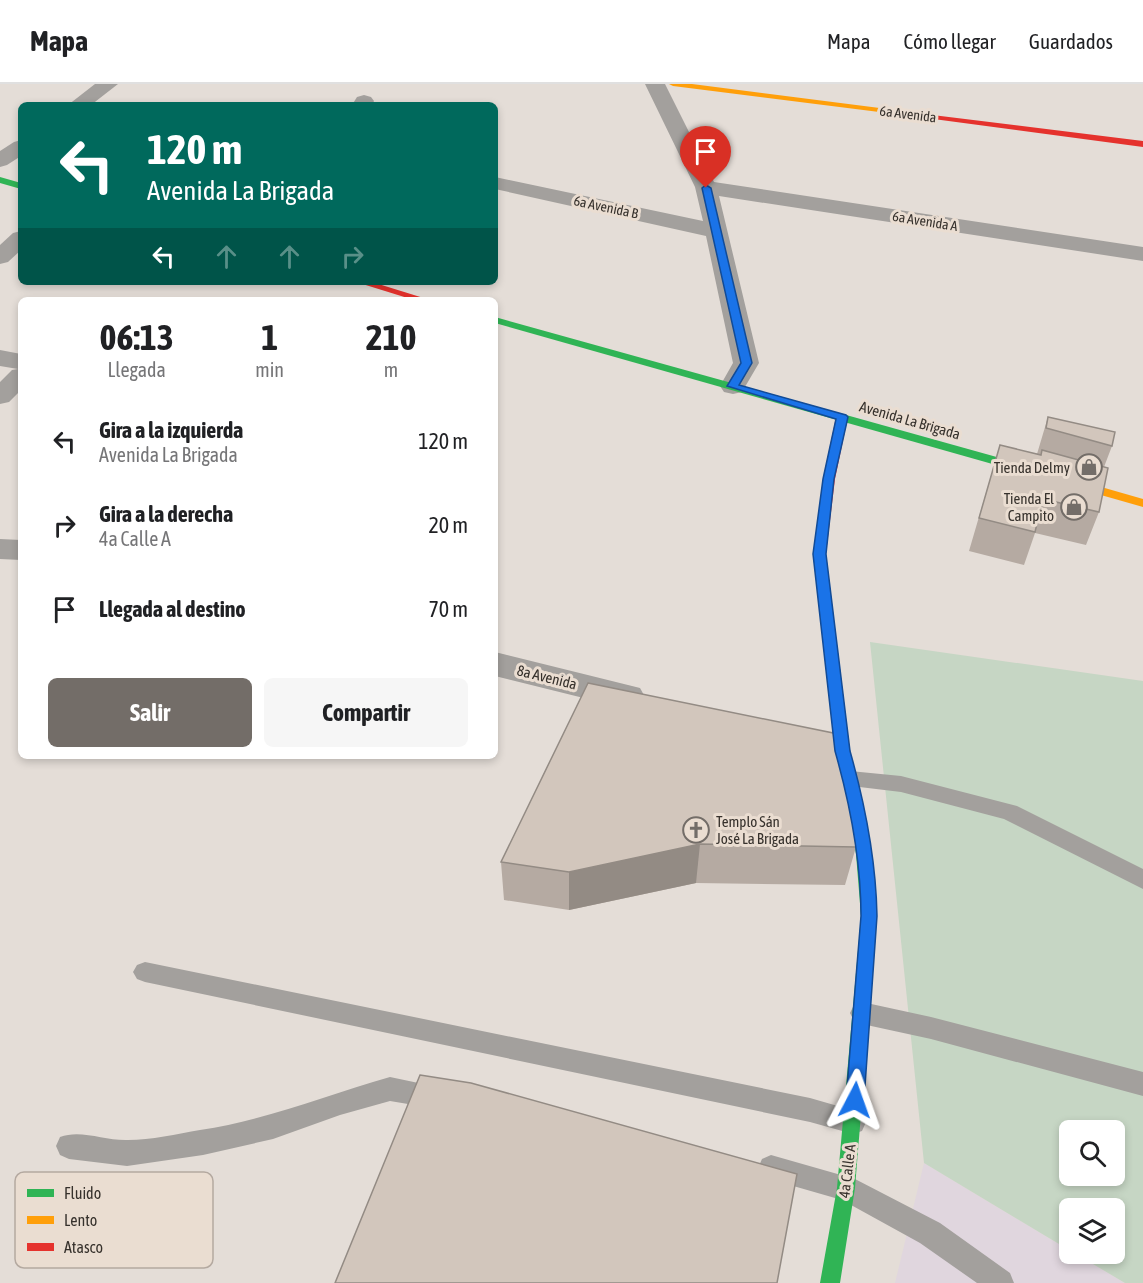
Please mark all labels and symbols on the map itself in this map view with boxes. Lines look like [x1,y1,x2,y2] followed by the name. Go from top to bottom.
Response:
[879,103,937,125] street label: 6a Avenida
[680,126,731,188] pin
[572,192,640,222] street label: 6a Avenida B
[891,208,959,234] street label: 6a Avenida A
[858,397,962,443] street label: Avenida La Brigada
[1074,452,1104,482] shop icon: Tienda Delmy
[994,459,1070,476] place label: Tienda Delmy
[1004,490,1054,524] place label: Tienda El Campito
[1059,492,1089,522] shop icon: Tienda El Campito
[515,661,579,693] street label: 8a Avenida
[716,813,799,847] place label: Templo Sán José La Brigada
[681,815,711,845] church icon: Templo Sán José La Brigada
[823,1068,887,1132] position arrow
[835,1143,859,1199] street label: 4a Calle A
[15,1172,213,1268] legend
[64,1184,101,1202] text: Fluido
[64,1211,97,1229] text: Lento
[64,1238,103,1256] text: Atasco

